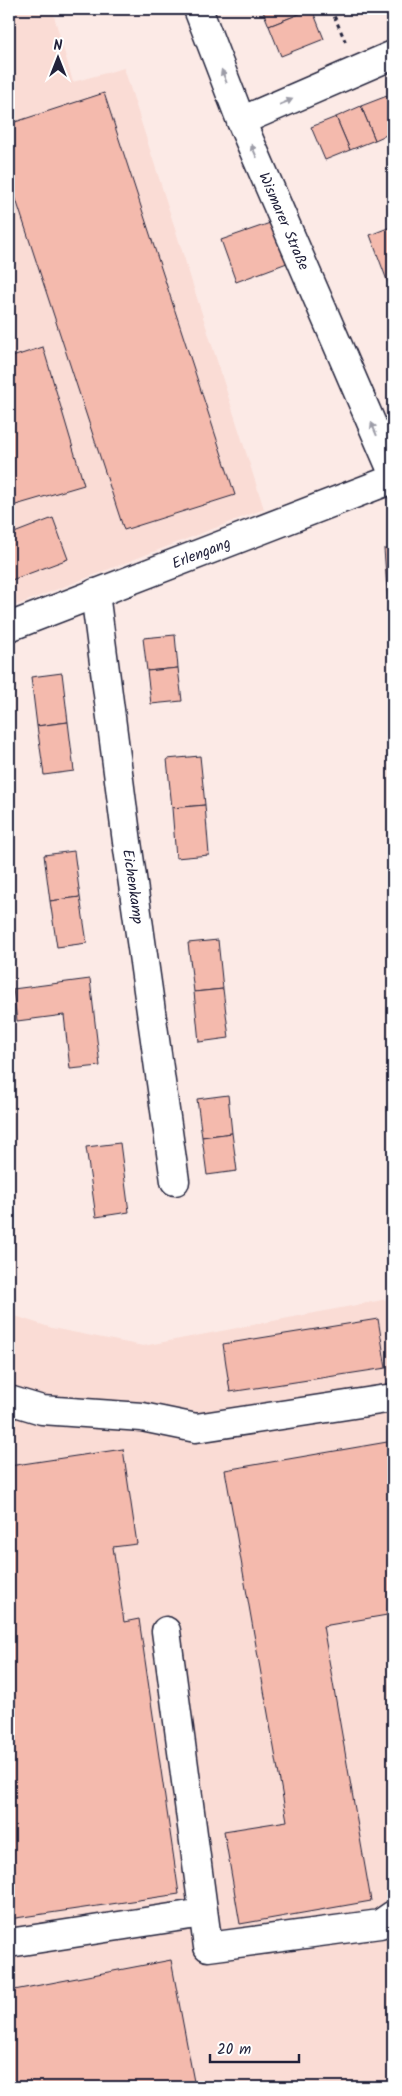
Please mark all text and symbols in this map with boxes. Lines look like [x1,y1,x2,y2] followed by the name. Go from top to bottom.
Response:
[32,32,82,82] north arrow
[54,35,63,57] text: N
[219,69,227,83] one-way arrow
[279,97,293,105] one-way arrow
[249,144,257,158] one-way arrow
[252,169,315,275] street label: Wismarer Straße
[369,422,377,436] one-way arrow
[169,532,235,576] street label: Erlengang
[115,848,149,925] street label: Eichenkamp
[210,2031,298,2063] scale bar
[217,2038,251,2062] text: 20 m

